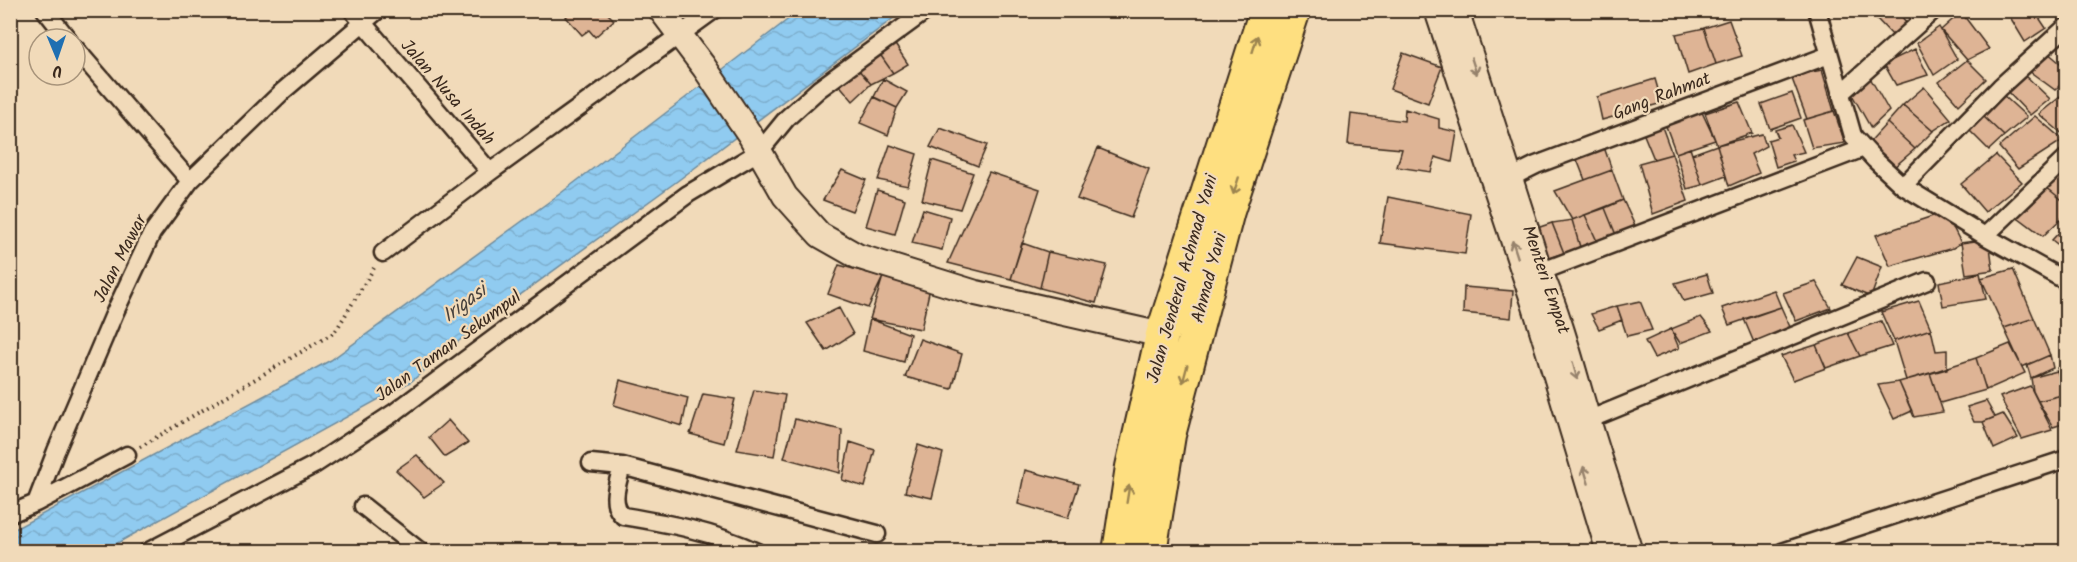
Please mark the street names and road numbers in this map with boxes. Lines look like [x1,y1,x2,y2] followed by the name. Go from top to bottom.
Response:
[392,33,502,153] street label: Jalan Nusa Indah
[1609,65,1716,129] street label: Gang Rahmat
[1139,171,1227,387] street label: Jalan Jenderal Achmad Yani
[86,209,156,308] street label: Jalan Mawar
[1513,222,1577,339] street label: Menteri Empat
[1184,229,1236,326] street label: Ahmad Yani
[370,284,529,410] street label: Jalan Taman Sekumpul

